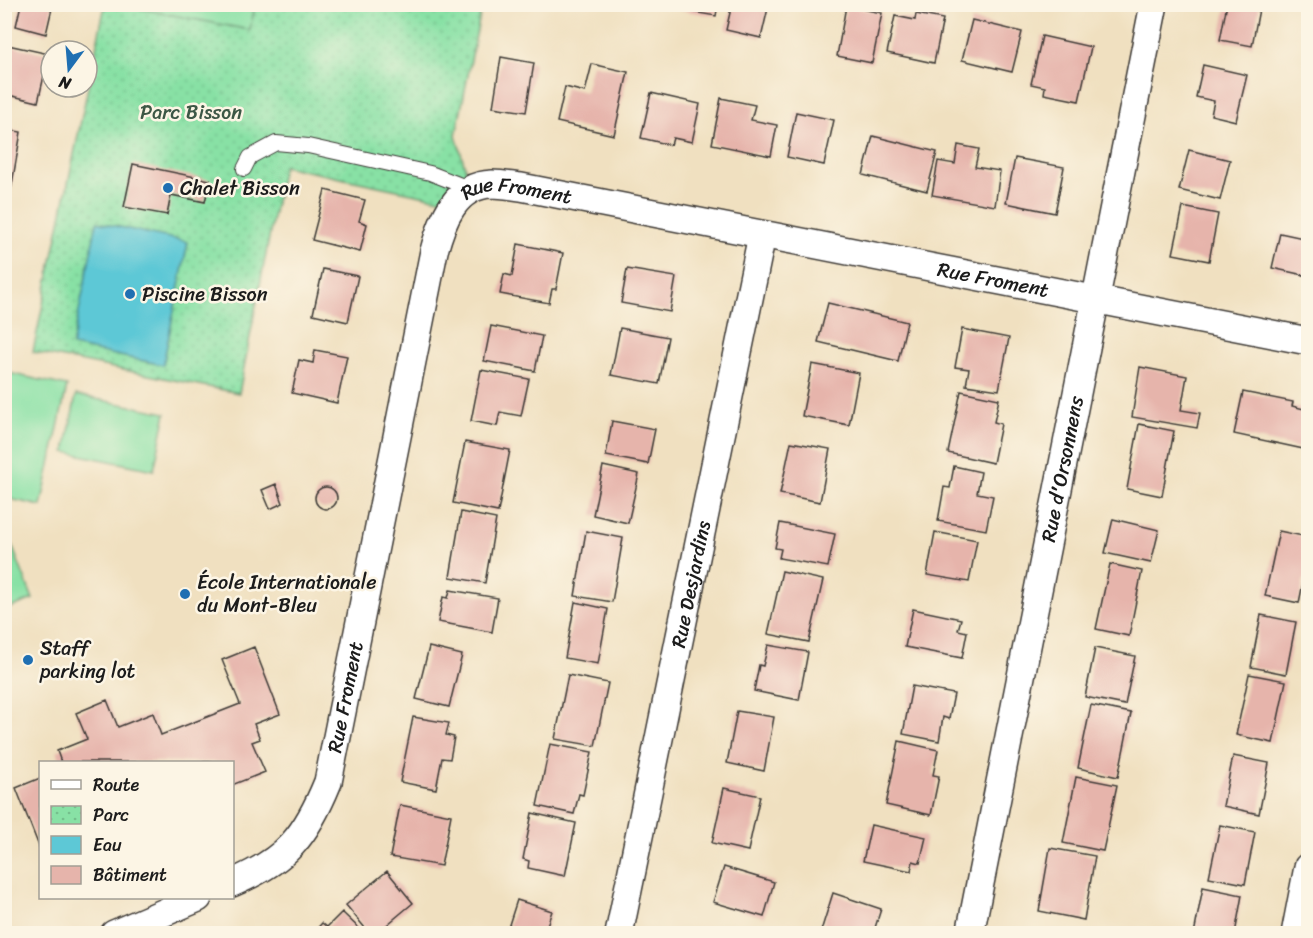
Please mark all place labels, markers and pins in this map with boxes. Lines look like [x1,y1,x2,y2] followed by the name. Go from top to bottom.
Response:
[180,171,300,206] place label: Chalet Bisson
[161,181,175,195] marker: Chalet Bisson
[142,277,268,312] place label: Piscine Bisson
[123,287,137,301] marker: Piscine Bisson
[197,565,377,623] place label: École Internationale du Mont-Bleu
[178,587,192,601] marker: École Internationale du Mont-Bleu
[39,631,136,689] place label: Staff parking lot
[21,653,35,667] marker: Staff parking lot

